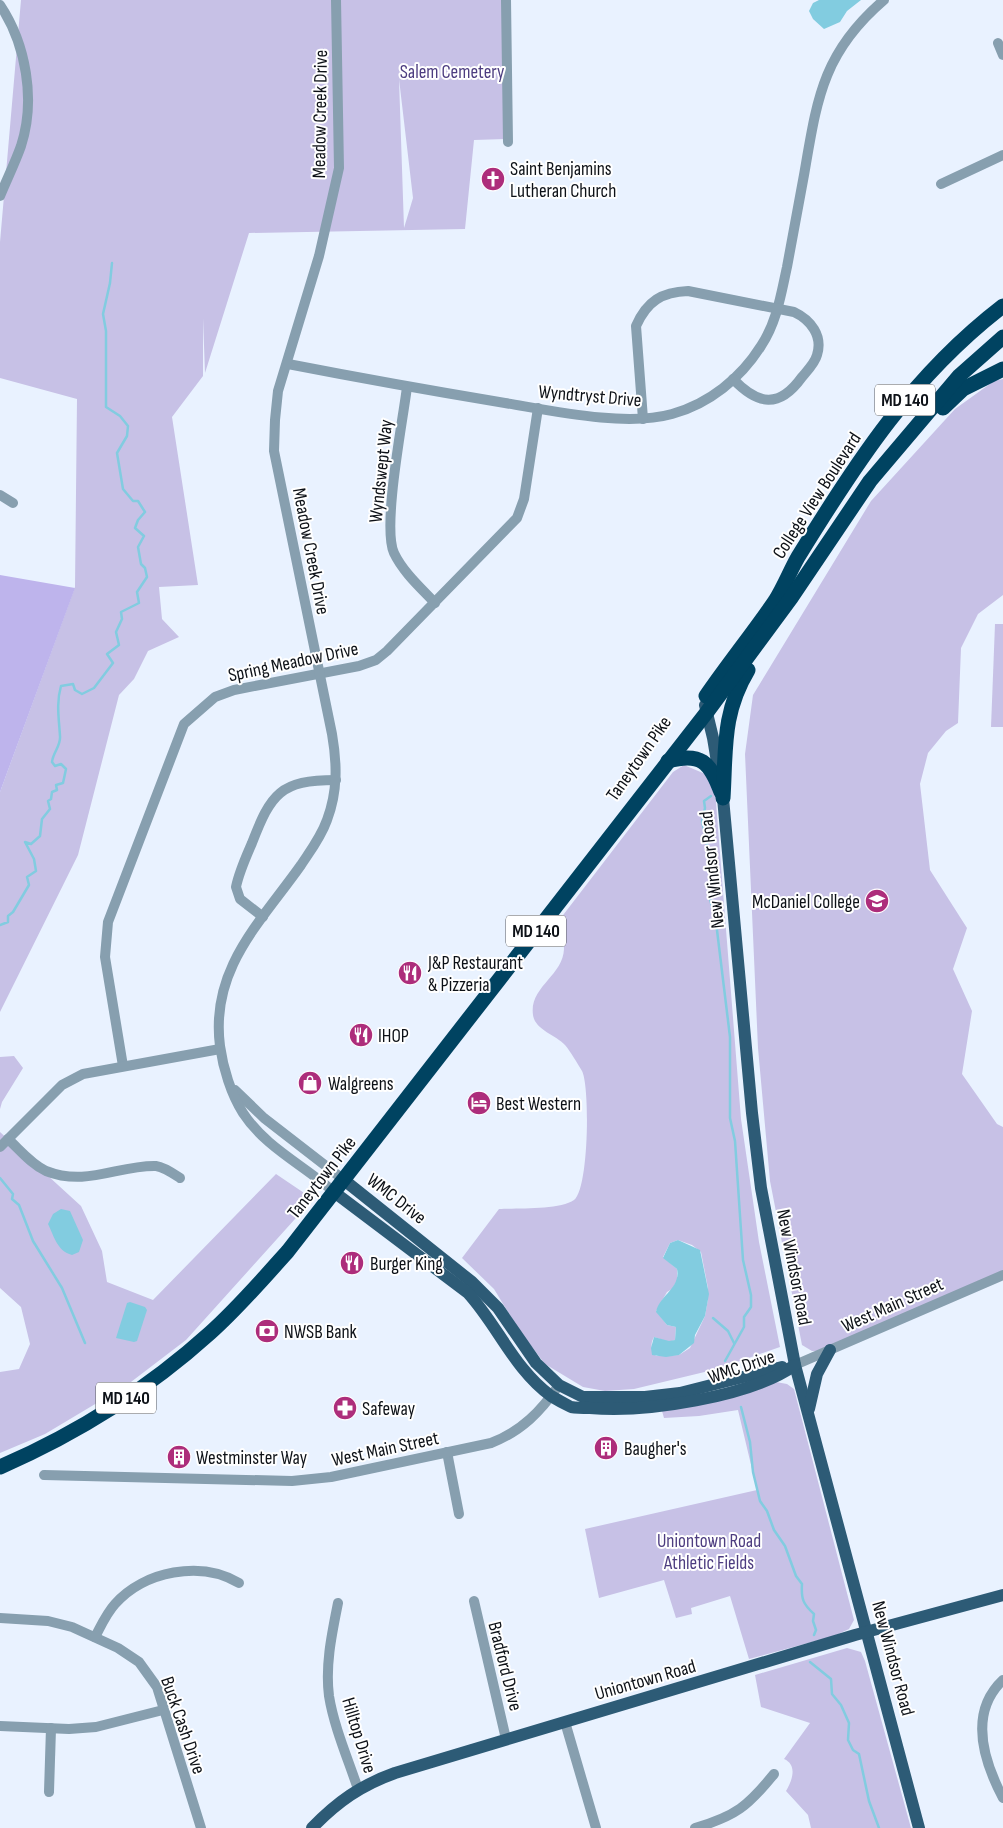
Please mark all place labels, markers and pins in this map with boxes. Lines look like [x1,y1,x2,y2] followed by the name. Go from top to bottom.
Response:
[510,158,616,203] place label: Saint Benjamins Lutheran Church
[480,166,506,192] church icon: Saint Benjamins Lutheran Church
[864,888,890,914] school or university icon: McDaniel College
[752,891,860,914] place label: McDaniel College
[427,952,523,997] place label: J&P Restaurant & Pizzeria
[397,960,423,986] restaurant icon: J&P Restaurant & Pizzeria
[348,1022,374,1048] restaurant icon: IHOP
[378,1025,409,1048] place label: IHOP
[297,1070,323,1096] shop icon: Walgreens
[328,1073,394,1096] place label: Walgreens
[466,1090,492,1116] hotel icon: Best Western
[496,1093,581,1116] place label: Best Western
[339,1250,365,1276] restaurant icon: Burger King
[370,1253,443,1276] place label: Burger King
[254,1318,280,1344] bank icon: NWSB Bank
[284,1321,358,1344] place label: NWSB Bank
[332,1395,358,1421] pharmacy icon: Safeway
[362,1398,416,1421] place label: Safeway
[593,1435,619,1461] building icon: Baugher's
[624,1438,687,1461] place label: Baugher's
[166,1444,192,1470] building icon: Westminster Way
[196,1447,308,1470] place label: Westminster Way

